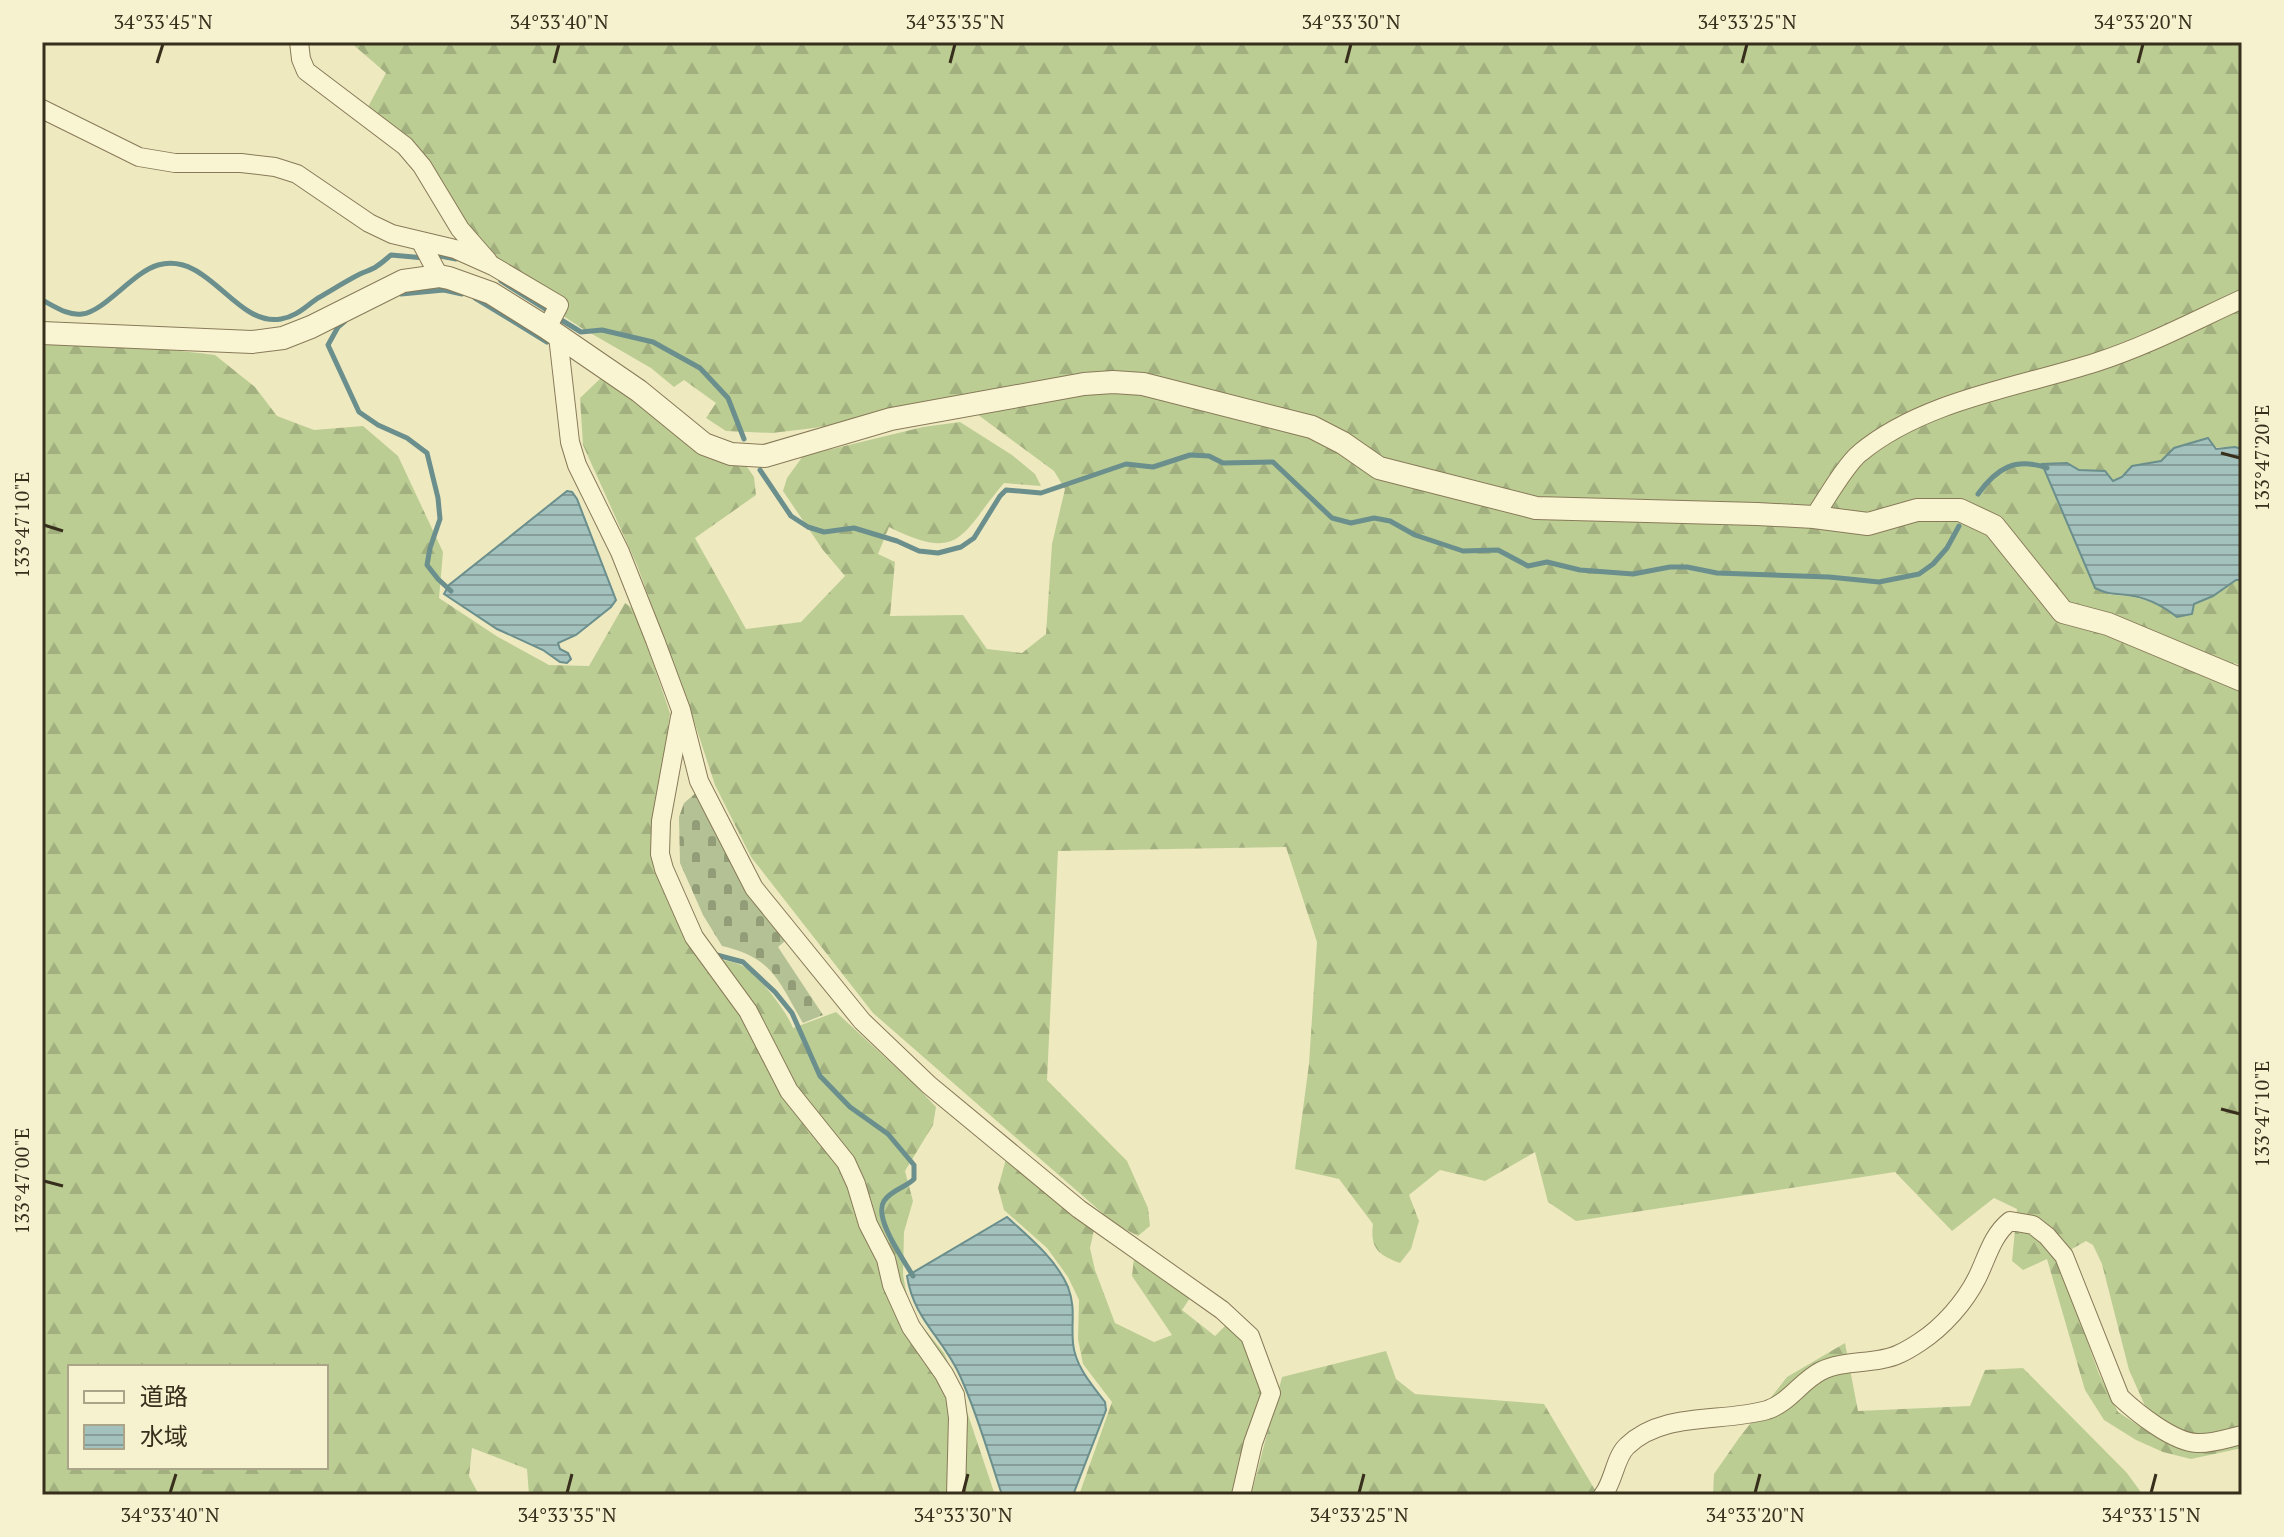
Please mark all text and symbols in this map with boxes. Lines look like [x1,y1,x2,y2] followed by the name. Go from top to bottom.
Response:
[113,8,213,35] text: 34°33'45"N
[509,8,609,35] text: 34°33'40"N
[905,8,1005,35] text: 34°33'35"N
[1301,8,1401,35] text: 34°33'30"N
[1697,8,1797,35] text: 34°33'25"N
[2093,8,2193,35] text: 34°33'20"N
[2248,405,2275,511] text: 133°47'20"E
[8,472,35,578] text: 133°47'10"E
[2248,1061,2275,1167] text: 133°47'10"E
[8,1128,35,1234] text: 133°47'00"E
[68,1365,328,1469] legend
[140,1380,188,1412] text: 道路
[140,1420,188,1452] text: 水域
[120,1501,220,1528] text: 34°33'40"N
[517,1501,617,1528] text: 34°33'35"N
[913,1501,1013,1528] text: 34°33'30"N
[1309,1501,1409,1528] text: 34°33'25"N
[1705,1501,1805,1528] text: 34°33'20"N
[2101,1501,2201,1528] text: 34°33'15"N

